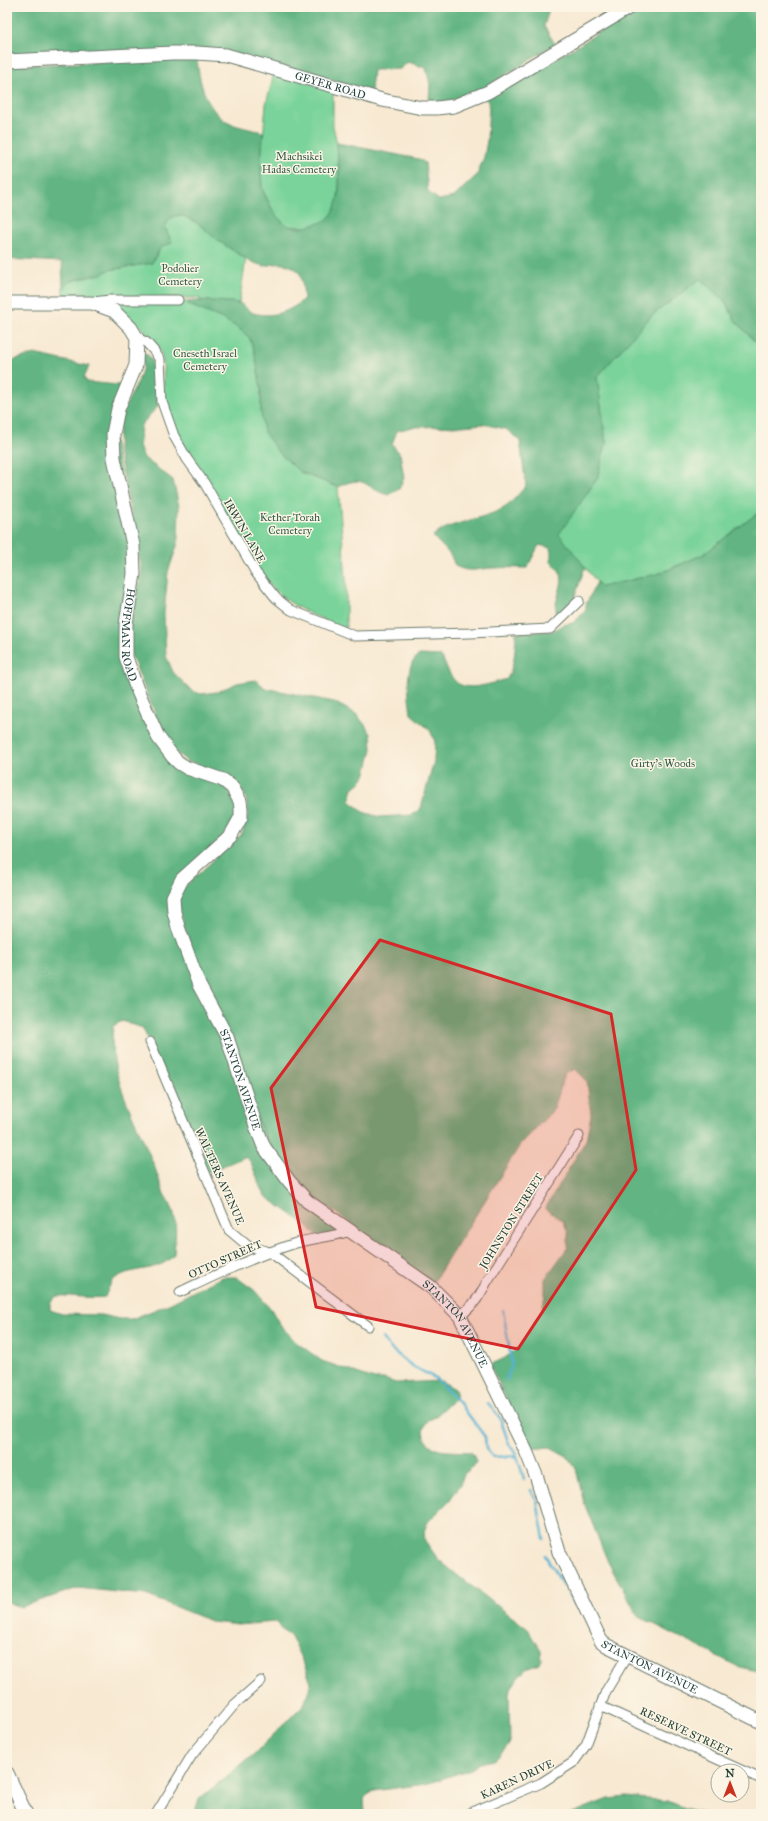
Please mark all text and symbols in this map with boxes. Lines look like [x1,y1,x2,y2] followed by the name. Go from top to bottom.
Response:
[294,69,367,102] street label: GEYER ROAD
[262,150,337,176] park label: Machsikei Hadas Cemetery
[158,262,203,288] park label: Podolier Cemetery
[173,347,237,373] park label: Cneseth Israel Cemetery
[221,497,268,566] street label: IRWIN LANE
[260,511,320,537] park label: Kether Torah Cemetery
[119,587,140,684] street label: HOFFMAN ROAD
[631,757,695,770] park label: Girty's Woods
[217,1027,263,1132] street label: STANTON AVENUE
[192,1126,247,1227] street label: WALTERS AVENUE
[476,1171,547,1273] street label: JOHNSTON STREET
[186,1237,264,1282] street label: OTTO STREET
[420,1277,490,1370] street label: STANTON AVENUE
[598,1638,700,1697] street label: STANTON AVENUE
[638,1704,734,1759] street label: RESERVE STREET
[479,1757,556,1802] street label: KAREN DRIVE
[710,1763,750,1803] north arrow
[725,1767,735,1780] text: N

